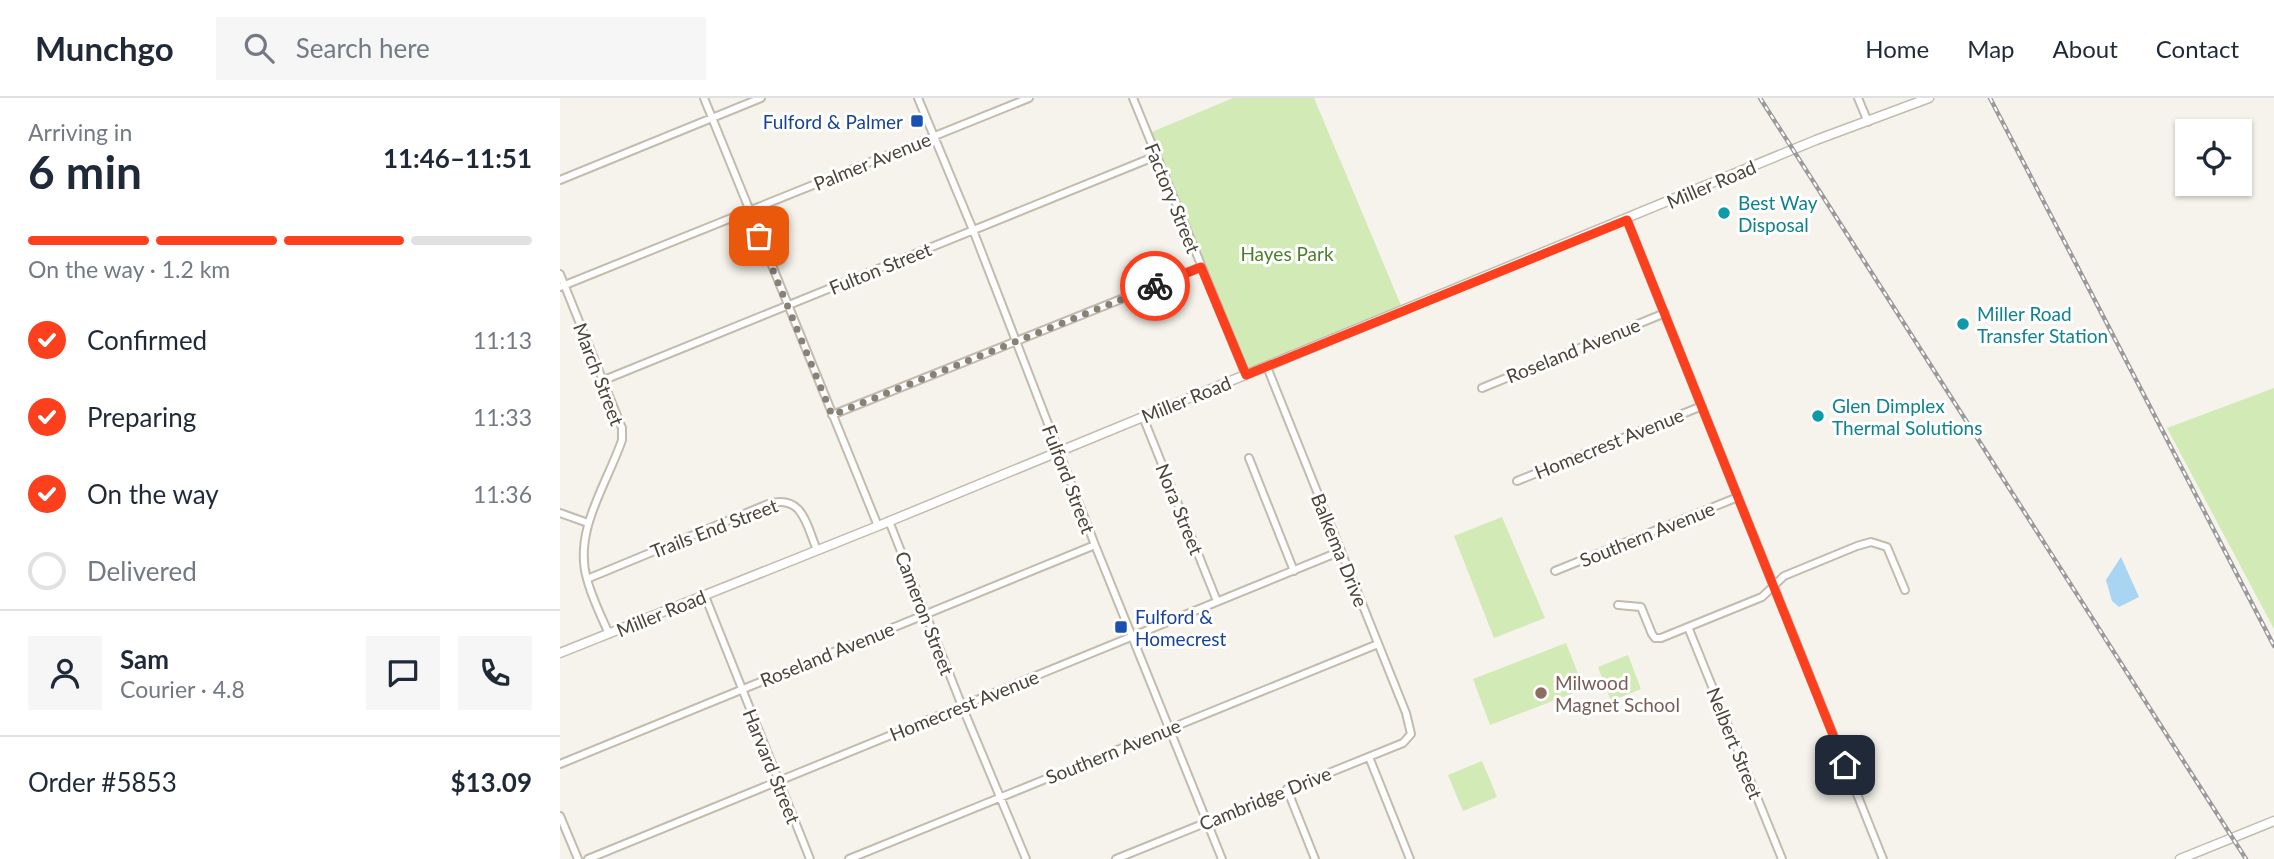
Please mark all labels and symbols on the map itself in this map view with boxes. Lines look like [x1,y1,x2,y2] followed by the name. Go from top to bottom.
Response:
[763,110,903,133] place label: Fulford & Palmer
[909,113,925,129] marker: Fulford & Palmer
[810,127,934,195] street label: Palmer Avenue
[1140,140,1206,257] street label: Factory Street
[1663,155,1759,213] street label: Miller Road
[1738,191,1818,236] place label: Best Way Disposal
[1716,205,1732,221] marker: Best Way Disposal
[729,206,789,266] pin
[826,237,935,299] street label: Fulton Street
[1240,242,1334,265] park label: Hayes Park
[1120,251,1190,321] courier
[1977,302,2108,347] place label: Miller Road Transfer Station
[1503,313,1643,387] street label: Roseland Avenue
[1955,316,1971,332] marker: Miller Road Transfer Station
[569,320,629,429] street label: March Street
[1138,371,1234,427] street label: Miller Road
[1832,394,1982,439] place label: Glen Dimplex Thermal Solutions
[1531,403,1687,483] street label: Homecrest Avenue
[1810,408,1826,424] marker: Glen Dimplex Thermal Solutions
[1038,422,1100,537] street label: Fulford Street
[1151,460,1209,558] street label: Nora Street
[1307,490,1373,610] street label: Balkema Drive
[647,493,781,563] street label: Trails End Street
[1576,496,1718,572] street label: Southern Avenue
[891,548,959,678] street label: Cameron Street
[613,585,709,641] street label: Miller Road
[1135,605,1227,650] place label: Fulford & Homecrest
[757,617,897,691] street label: Roseland Avenue
[1113,619,1129,635] marker: Fulford & Homecrest
[886,665,1042,745] street label: Homecrest Avenue
[1555,671,1680,716] place label: Milwood Magnet School
[1702,684,1768,802] street label: Nelbert Street
[1533,685,1549,701] marker: Milwood Magnet School
[739,705,806,827] street label: Harvard Street
[1042,713,1184,789] street label: Southern Avenue
[1815,735,1875,795] pin
[1196,761,1334,835] street label: Cambridge Drive

